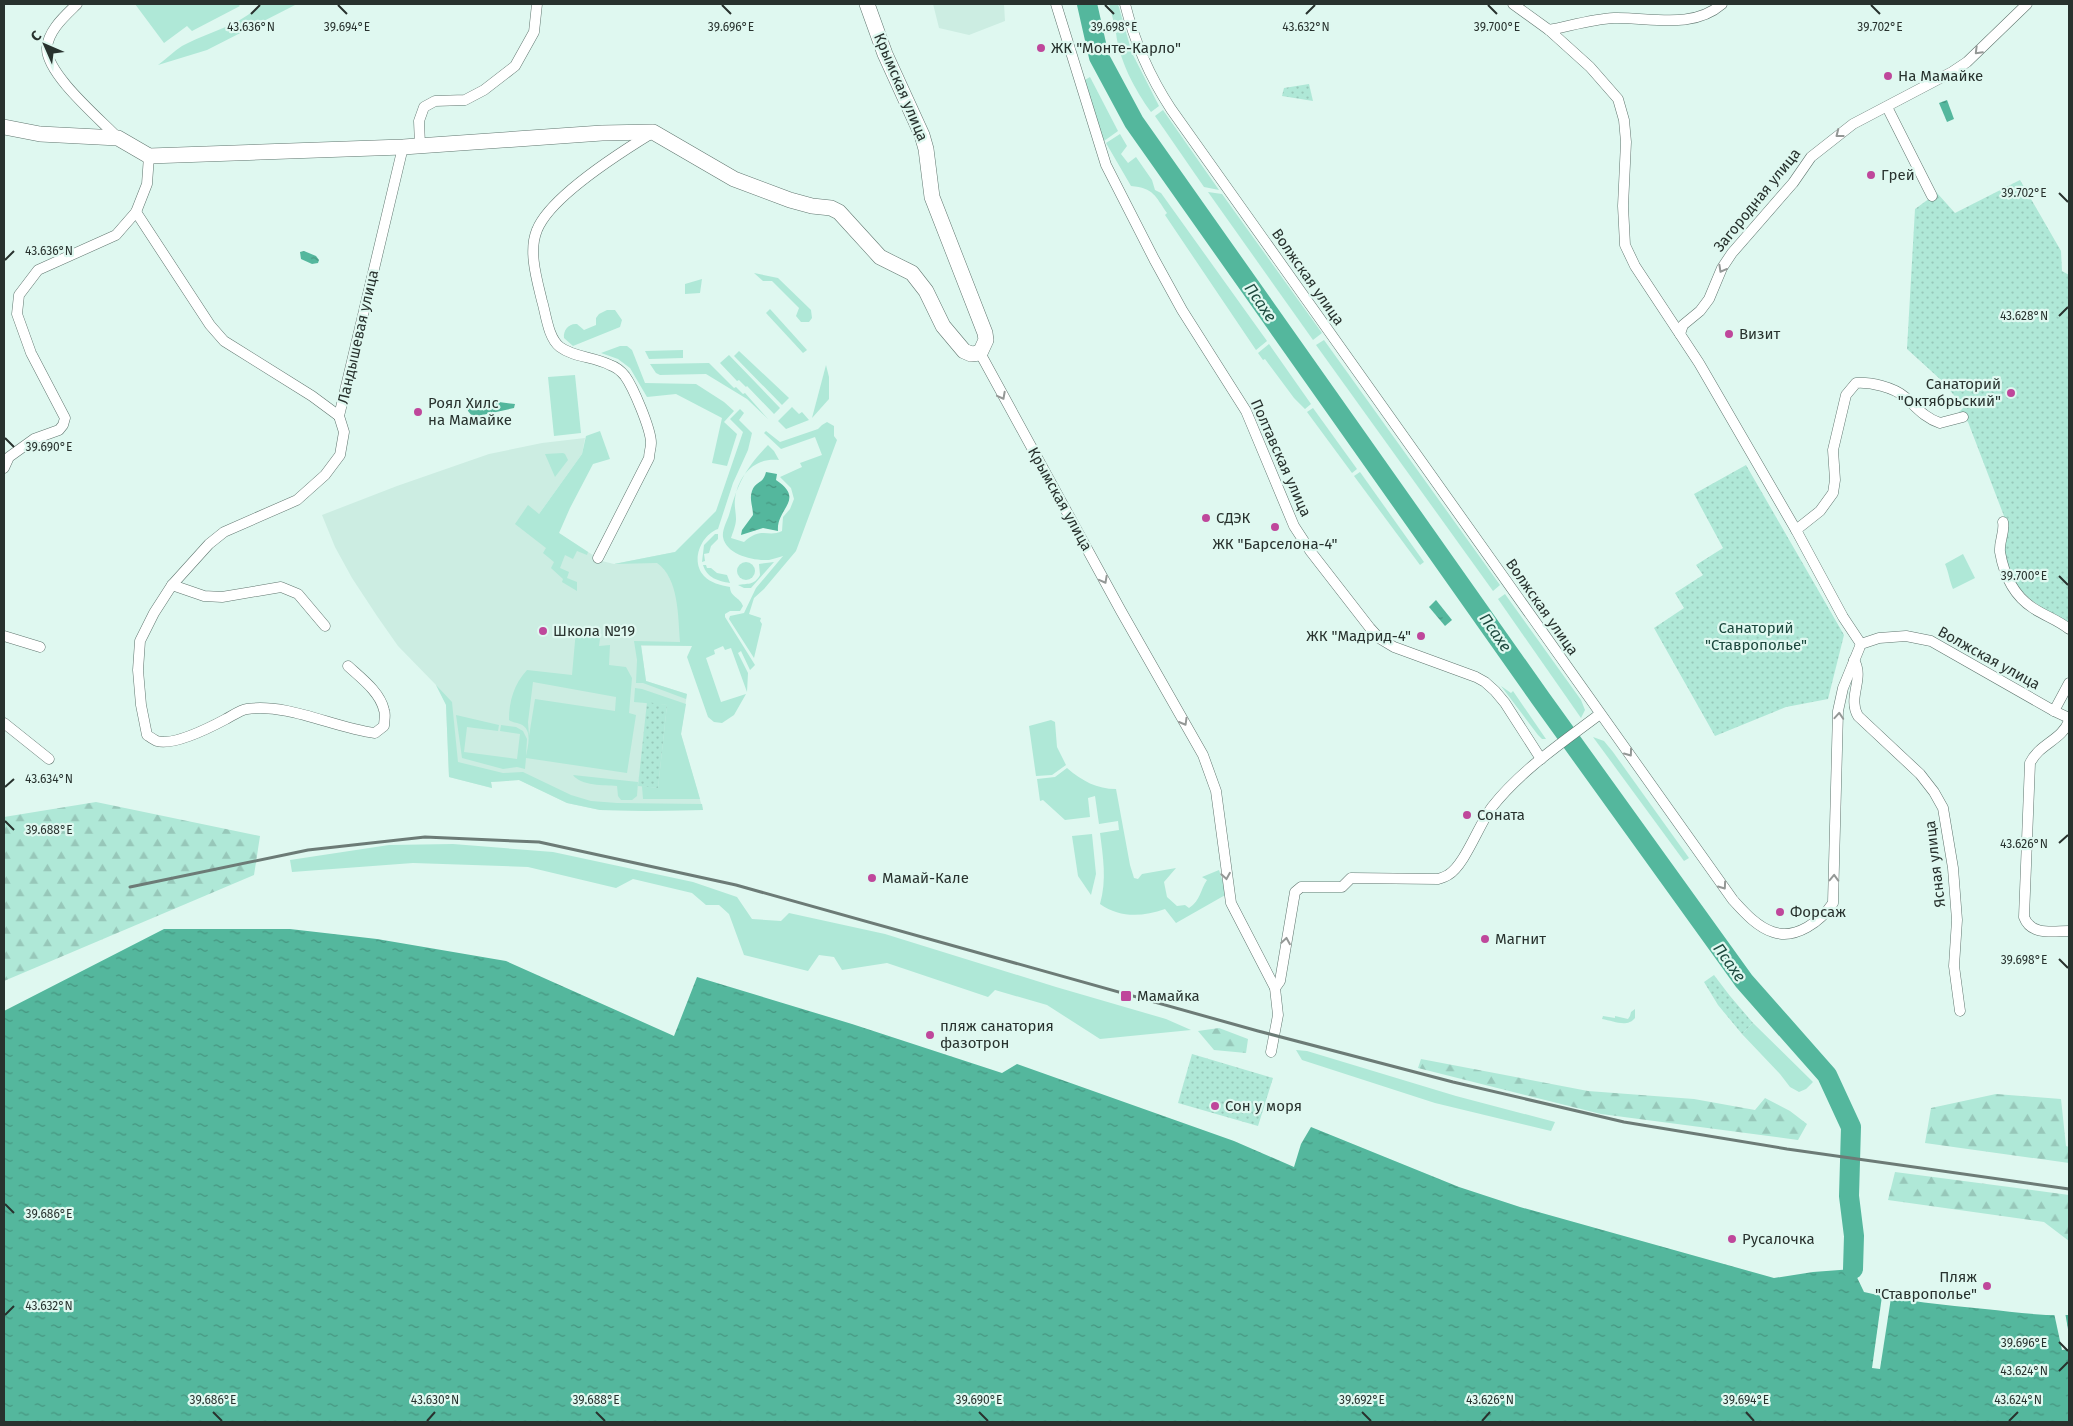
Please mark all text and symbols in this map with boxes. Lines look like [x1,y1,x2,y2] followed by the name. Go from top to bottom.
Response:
[20,20,70,70] north arrow
[227,20,275,34] text: 43.636°N
[324,20,370,34] text: 39.694°E
[708,20,754,34] text: 39.696°E
[1091,20,1137,34] text: 39.698°E
[1282,20,1330,34] text: 43.632°N
[1474,20,1520,34] text: 39.700°E
[1857,20,1903,34] text: 39.702°E
[27,27,45,45] text: С
[870,30,932,144] street label: Крымская улица
[1051,39,1181,57] place label: ЖК "Монте-Карло"
[1035,42,1047,54] marker: ЖК "Монте-Карло"
[1974,45,1983,54] one-way arrow
[1898,67,1983,85] place label: На Мамайке
[1882,70,1894,82] marker: На Мамайке
[1836,129,1845,137] one-way arrow
[1710,145,1804,255] street label: Загородная улица
[1881,166,1915,184] place label: Грей
[1865,169,1877,181] marker: Грей
[2001,186,2047,200] text: 39.702°E
[1268,225,1348,329] street label: Волжская улица
[25,244,73,258] text: 43.636°N
[1718,264,1728,273] one-way arrow
[334,268,382,406] street label: Ландышевая улица
[1241,279,1281,325] water label: Псахе
[2000,309,2048,323] text: 43.628°N
[1739,325,1781,343] place label: Визит
[1723,328,1735,340] marker: Визит
[1898,375,2001,410] place label: Санаторий "Октябрьский"
[2005,387,2017,399] marker: Санаторий "Октябрьский"
[996,391,1006,400] one-way arrow
[428,394,512,429] place label: Роял Хилс на Мамайке
[1247,396,1315,520] street label: Полтавская улица
[412,406,424,418] marker: Роял Хилс на Мамайке
[26,440,72,454] text: 39.690°E
[1024,444,1096,554] street label: Крымская улица
[1216,509,1251,527] place label: СДЭК
[1200,512,1212,524] marker: СДЭК
[1269,521,1281,533] marker: ЖК "Барселона-4"
[1212,535,1338,553] place label: ЖК "Барселона-4"
[1502,555,1582,659] street label: Волжская улица
[2001,569,2047,583] text: 39.700°E
[1098,575,1108,584] one-way arrow
[1476,609,1516,655] water label: Псахе
[1705,619,1807,654] park label: Санаторий "Ставрополье"
[553,622,635,640] place label: Школа №19
[1935,623,2043,693] street label: Волжская улица
[537,625,549,637] marker: Школа №19
[1306,627,1411,645] place label: ЖК "Мадрид-4"
[1415,630,1427,642] marker: ЖК "Мадрид-4"
[1833,712,1844,720] one-way arrow
[1178,716,1188,725] one-way arrow
[1623,747,1631,756] one-way arrow
[25,772,73,786] text: 43.634°N
[1477,806,1525,824] place label: Соната
[1461,809,1473,821] marker: Соната
[1921,820,1949,908] street label: Ясная улица
[25,823,73,837] text: 39.688°E
[2000,837,2048,851] text: 43.626°N
[882,869,969,887] place label: Мамай-Кале
[866,872,878,884] marker: Мамай-Кале
[1221,872,1231,880] one-way arrow
[1828,874,1839,882] one-way arrow
[1717,880,1726,890] one-way arrow
[1790,903,1846,921] place label: Форсаж
[1774,906,1786,918] marker: Форсаж
[1495,930,1546,948] place label: Магнит
[1479,933,1491,945] marker: Магнит
[1281,937,1291,946] one-way arrow
[1709,939,1750,985] water label: Псахе
[2001,953,2047,967] text: 39.698°E
[1137,987,1200,1005] place label: Мамайка
[1119,989,1133,1003] marker: Мамайка
[940,1017,1054,1052] place label: пляж санатория фазотрон
[924,1029,936,1041] marker: пляж санатория фазотрон
[1225,1097,1302,1115] place label: Сон у моря
[1209,1100,1221,1112] marker: Сон у моря
[26,1207,72,1221] text: 39.686°E
[1742,1230,1815,1248] place label: Русалочка
[1726,1233,1738,1245] marker: Русалочка
[1875,1268,1977,1303] place label: Пляж "Ставрополье"
[1981,1280,1993,1292] marker: Пляж "Ставрополье"
[25,1299,73,1313] text: 43.632°N
[2001,1336,2047,1350] text: 39.696°E
[2000,1364,2048,1378] text: 43.624°N
[190,1393,236,1407] text: 39.686°E
[411,1393,459,1407] text: 43.630°N
[572,1393,620,1407] text: 39.688°E
[956,1393,1002,1407] text: 39.690°E
[1339,1393,1385,1407] text: 39.692°E
[1466,1393,1514,1407] text: 43.626°N
[1723,1393,1769,1407] text: 39.694°E
[1994,1393,2042,1407] text: 43.624°N

